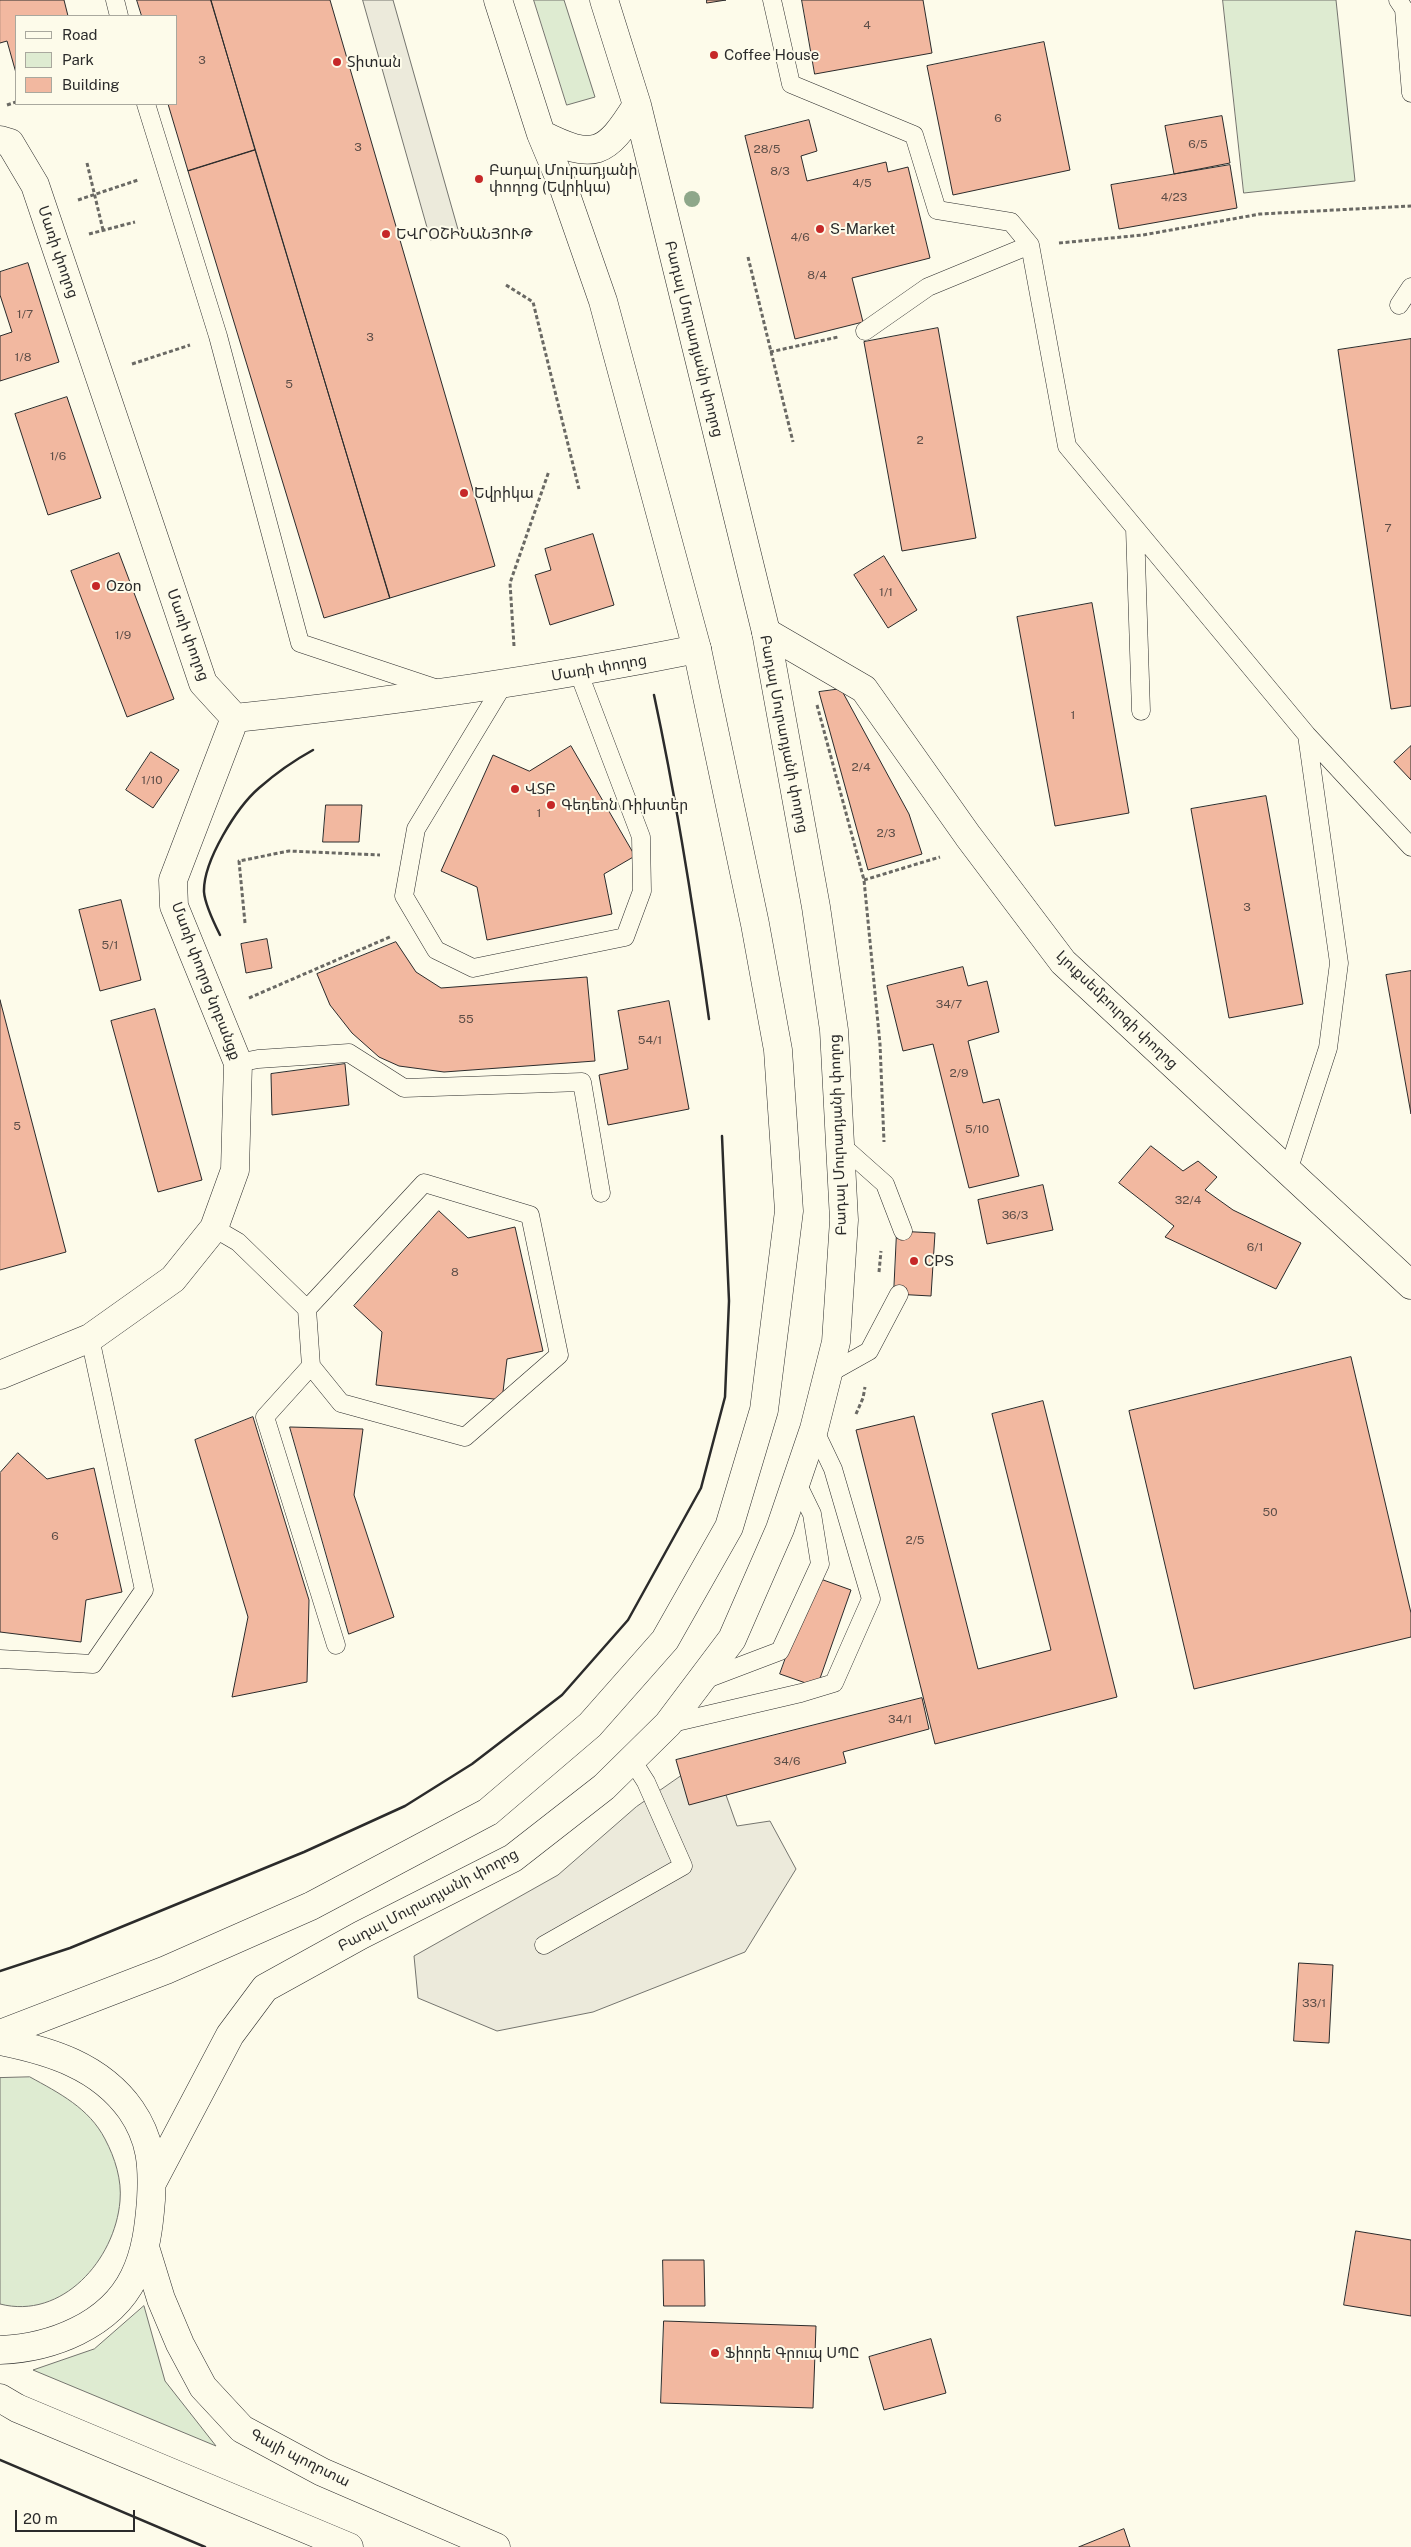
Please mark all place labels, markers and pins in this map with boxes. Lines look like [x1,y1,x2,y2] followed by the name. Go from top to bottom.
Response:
[724,46,819,64] place label: Coffee House
[708,49,720,61] marker: Coffee House
[347,53,401,71] place label: Տիտան
[331,56,343,68] marker: Տիտան
[489,161,638,196] place label: Բադալ Մուրադյանի փողոց (Եվրիկա)
[473,173,485,185] marker: Բադալ Մուրադյանի փողոց (Եվրիկա)
[830,220,895,238] place label: S-Market
[814,223,826,235] marker: S-Market
[396,225,532,243] place label: ԵՎՐՕՇԻՆԱՆՅՈՒԹ
[380,228,392,240] marker: ԵՎՐՕՇԻՆԱՆՅՈՒԹ
[474,484,534,502] place label: Եվրիկա
[458,487,470,499] marker: Եվրիկա
[106,577,141,595] place label: Ozon
[90,580,102,592] marker: Ozon
[525,780,556,798] place label: ՎՏԲ
[509,783,521,795] marker: ՎՏԲ
[561,796,688,814] place label: Գեդեոն Ռիխտեր
[545,799,557,811] marker: Գեդեոն Ռիխտեր
[924,1252,954,1270] place label: CPS
[908,1255,920,1267] marker: CPS
[725,2344,860,2362] place label: Ֆիորե Գրուպ ՍՊԸ
[709,2347,721,2359] marker: Ֆիորե Գրուպ ՍՊԸ

